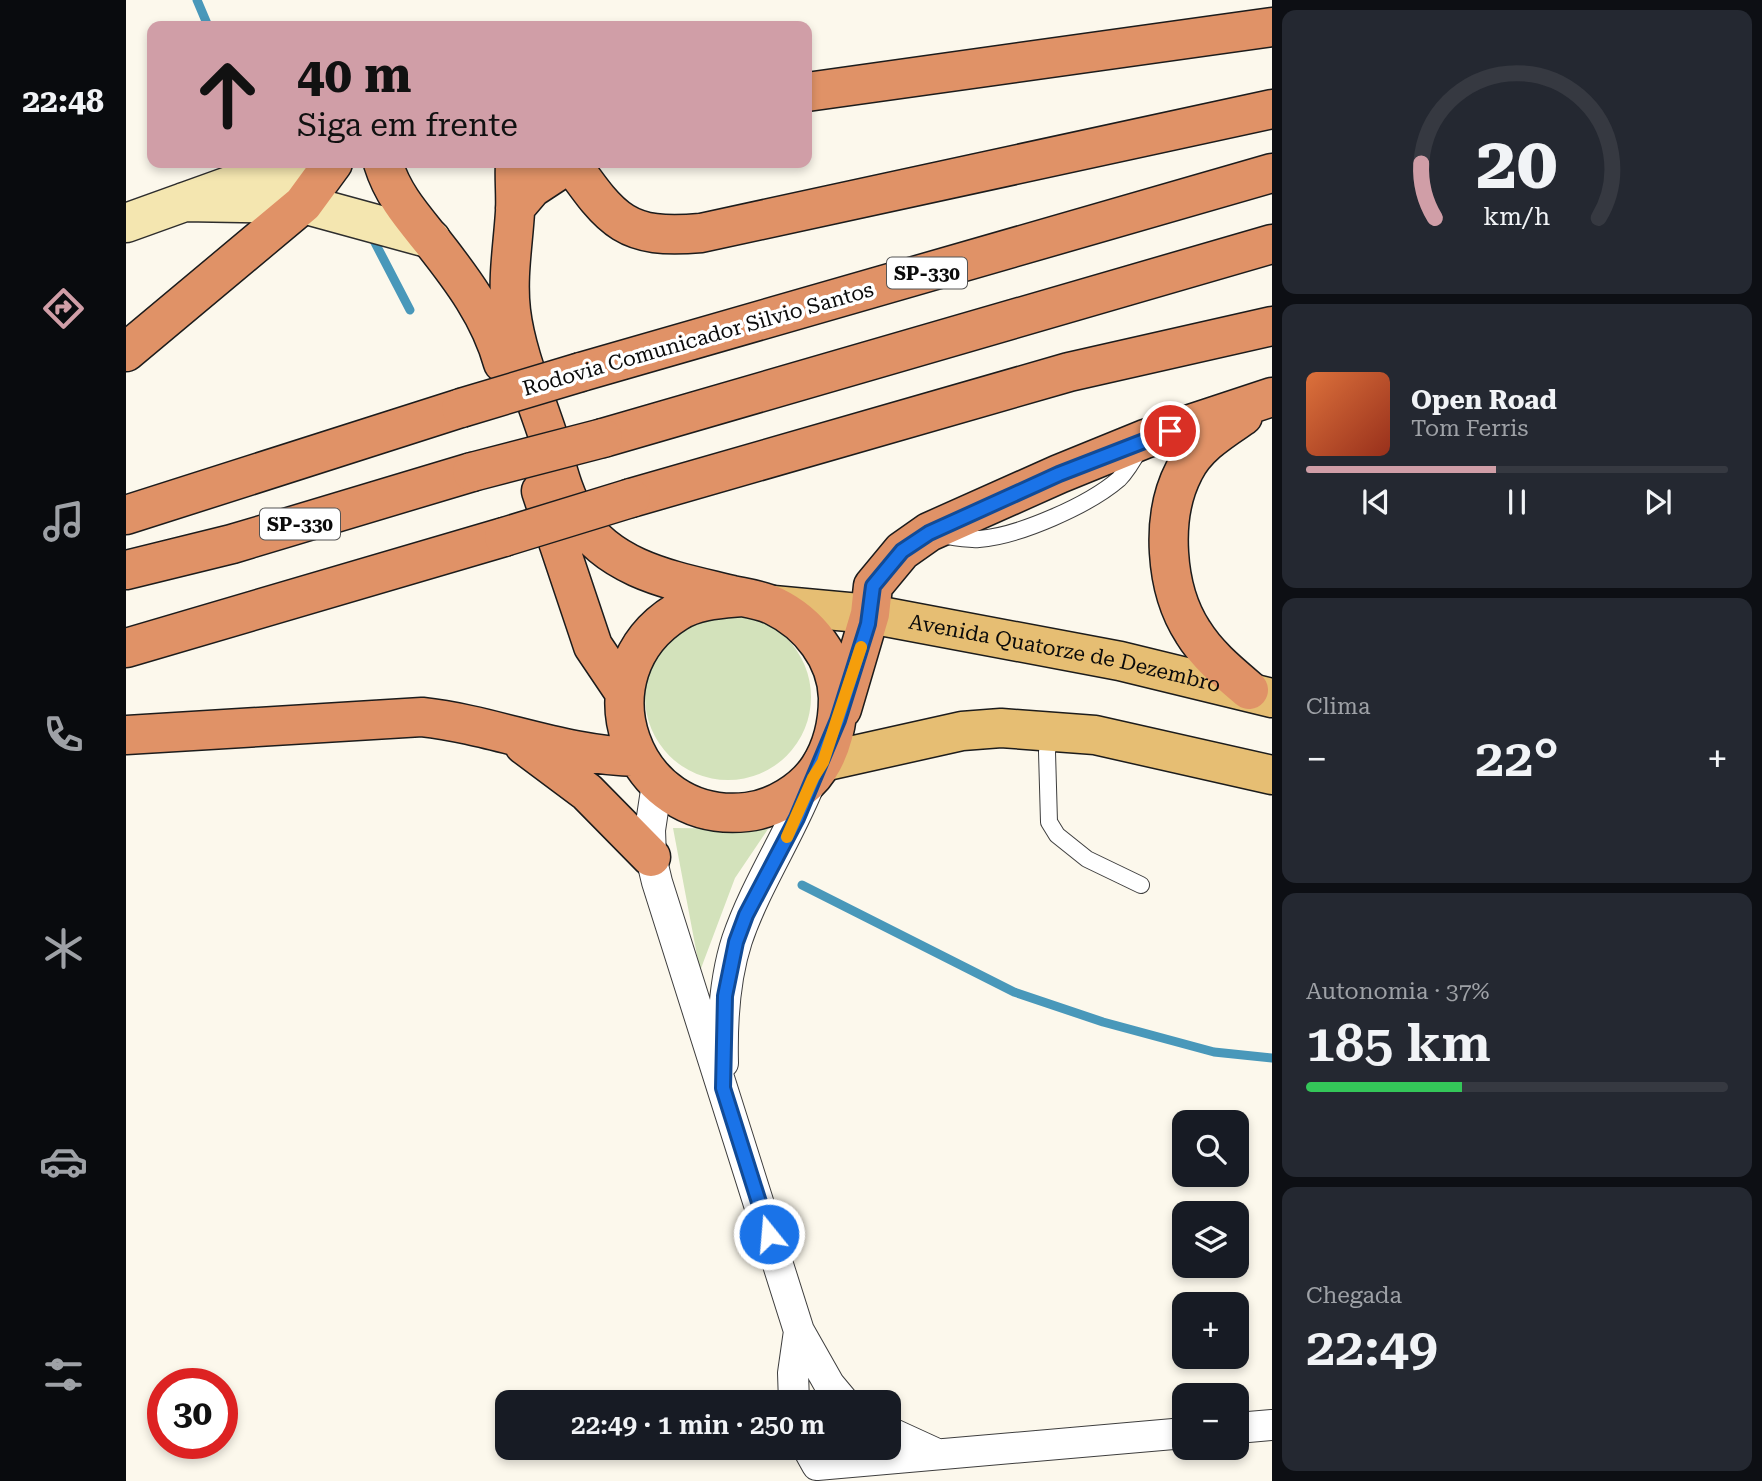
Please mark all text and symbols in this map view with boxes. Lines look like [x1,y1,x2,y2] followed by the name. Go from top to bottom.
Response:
[297,47,412,104] text: 40 m
[182,49,273,140] icon: ahead
[22,82,104,120] text: 22:48
[297,106,518,144] text: Siga em frente
[1476,121,1558,206] text: 20
[1484,202,1550,231] text: km/h
[887,258,967,288] road number: SP-330
[520,277,876,401] street label: Rodovia Comunicador Silvio Santos
[39,284,88,333] icon: directions
[1411,385,1557,415] text: Open Road
[1140,401,1200,461] pin
[1151,412,1189,450] icon: arrive
[1411,415,1528,442] text: Tom Ferris
[1357,483,1395,521] icon: previous
[1498,483,1536,521] icon: pause
[1639,483,1677,521] icon: next
[39,497,88,546] icon: music
[260,509,340,540] road number: SP-330
[907,610,1223,697] street label: Avenida Quatorze de Dezembro
[1306,693,1370,720] text: Clima
[39,710,88,759] icon: phone
[1475,728,1559,789] text: 22°
[1306,737,1327,781] text: −
[1707,737,1728,781] text: +
[39,924,88,973] icon: climate
[1306,978,1490,1005] text: Autonomia · 37%
[1306,1013,1491,1074] text: 185 km
[1172,1110,1249,1460] map controls
[1172,1110,1249,1187] button: search
[39,1137,88,1186] icon: car
[732,1197,806,1271] position arrow
[1172,1201,1249,1278] button: layers
[1306,1282,1402,1309] text: Chegada
[1172,1292,1249,1369] button: +
[1306,1317,1438,1378] text: 22:49
[39,1350,88,1399] icon: filters
[147,1368,238,1459] speed limit sign: 30
[1172,1383,1249,1460] button: −
[571,1410,825,1440] text: 22:49 · 1 min · 250 m

